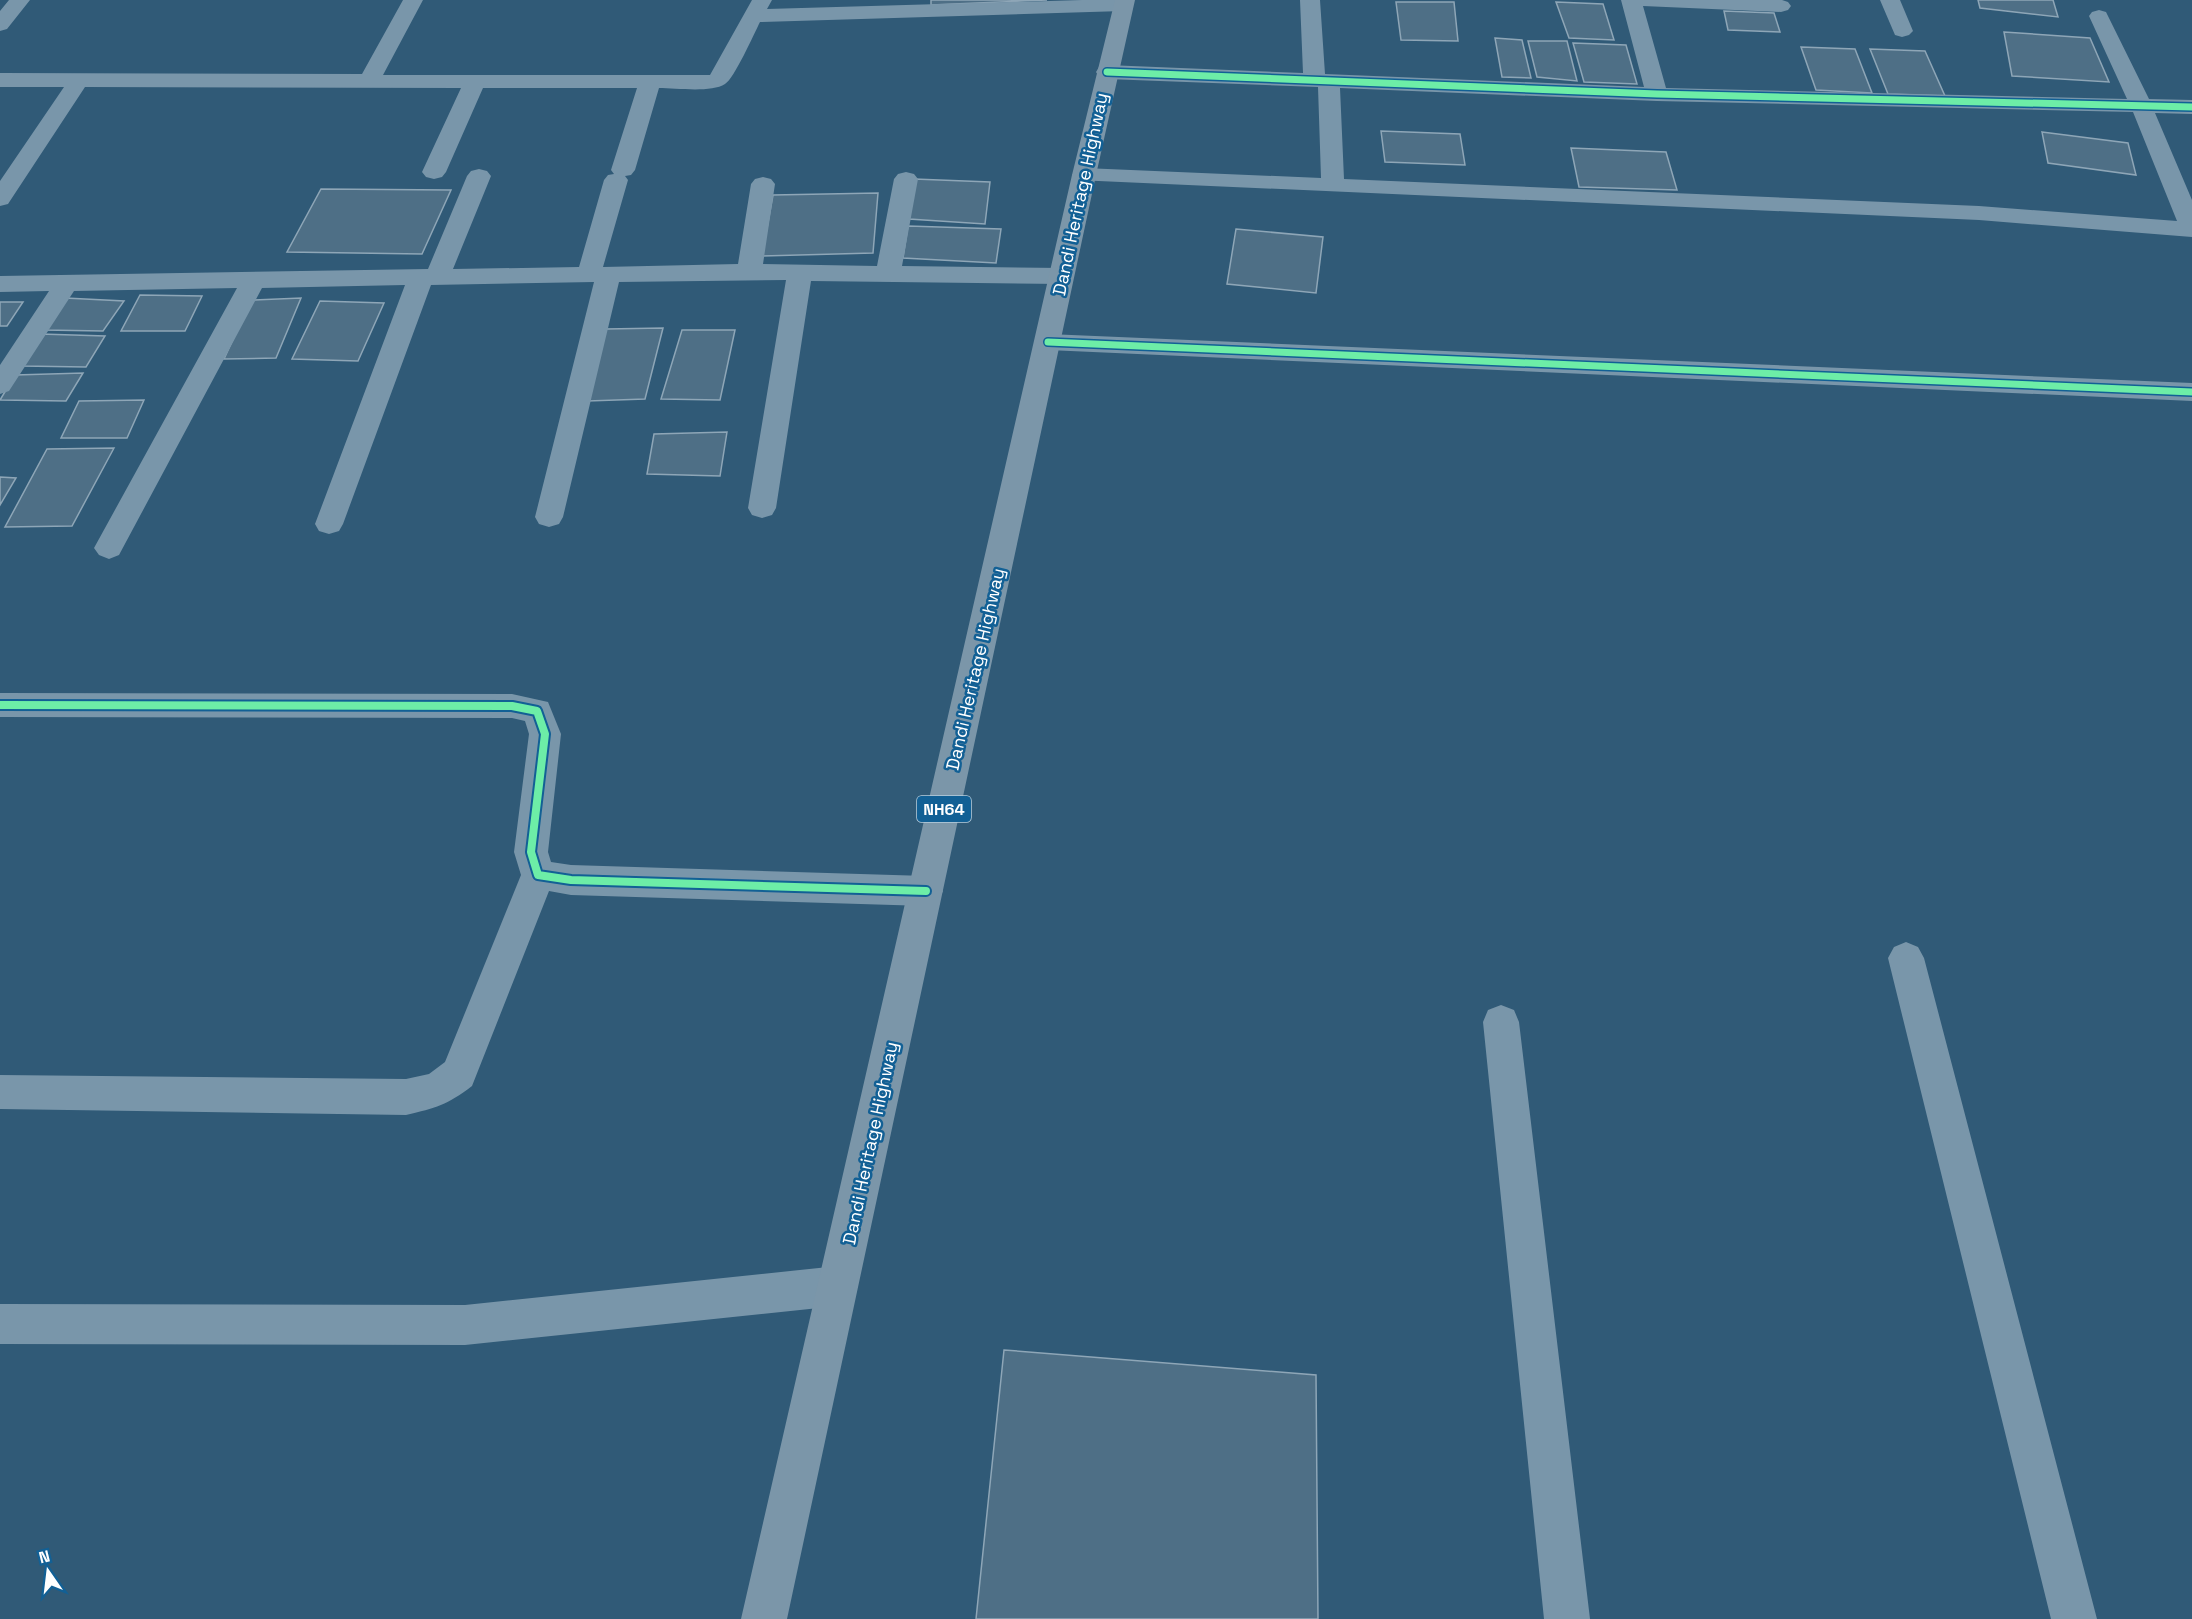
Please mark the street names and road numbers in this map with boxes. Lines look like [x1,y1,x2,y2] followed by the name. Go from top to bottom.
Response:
[1047,90,1113,298] street label: Dandi Heritage Highway
[941,566,1009,772] street label: Dandi Heritage Highway
[917,796,971,822] road number: NH64
[837,1039,903,1247] street label: Dandi Heritage Highway

